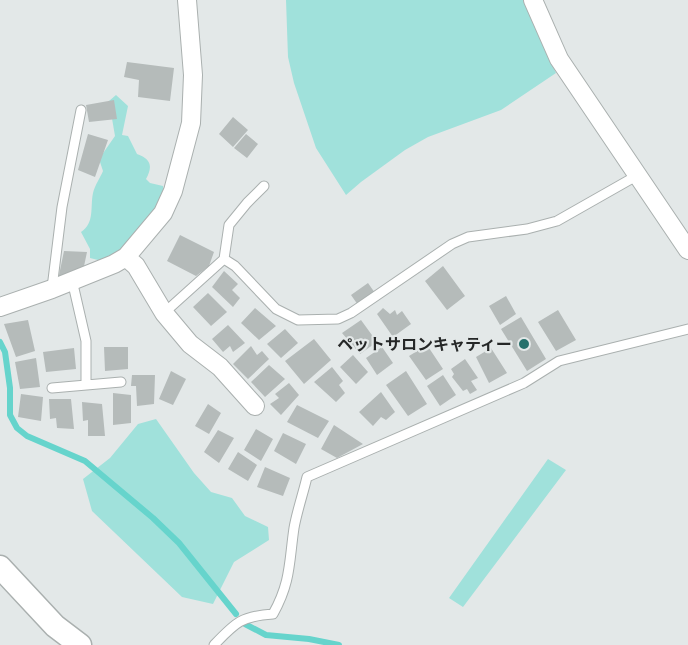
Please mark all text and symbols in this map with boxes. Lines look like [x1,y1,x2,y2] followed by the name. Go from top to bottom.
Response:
[337,335,512,354] place label: ペットサロンキャティー
[517,337,531,351] marker: ペットサロンキャティー

